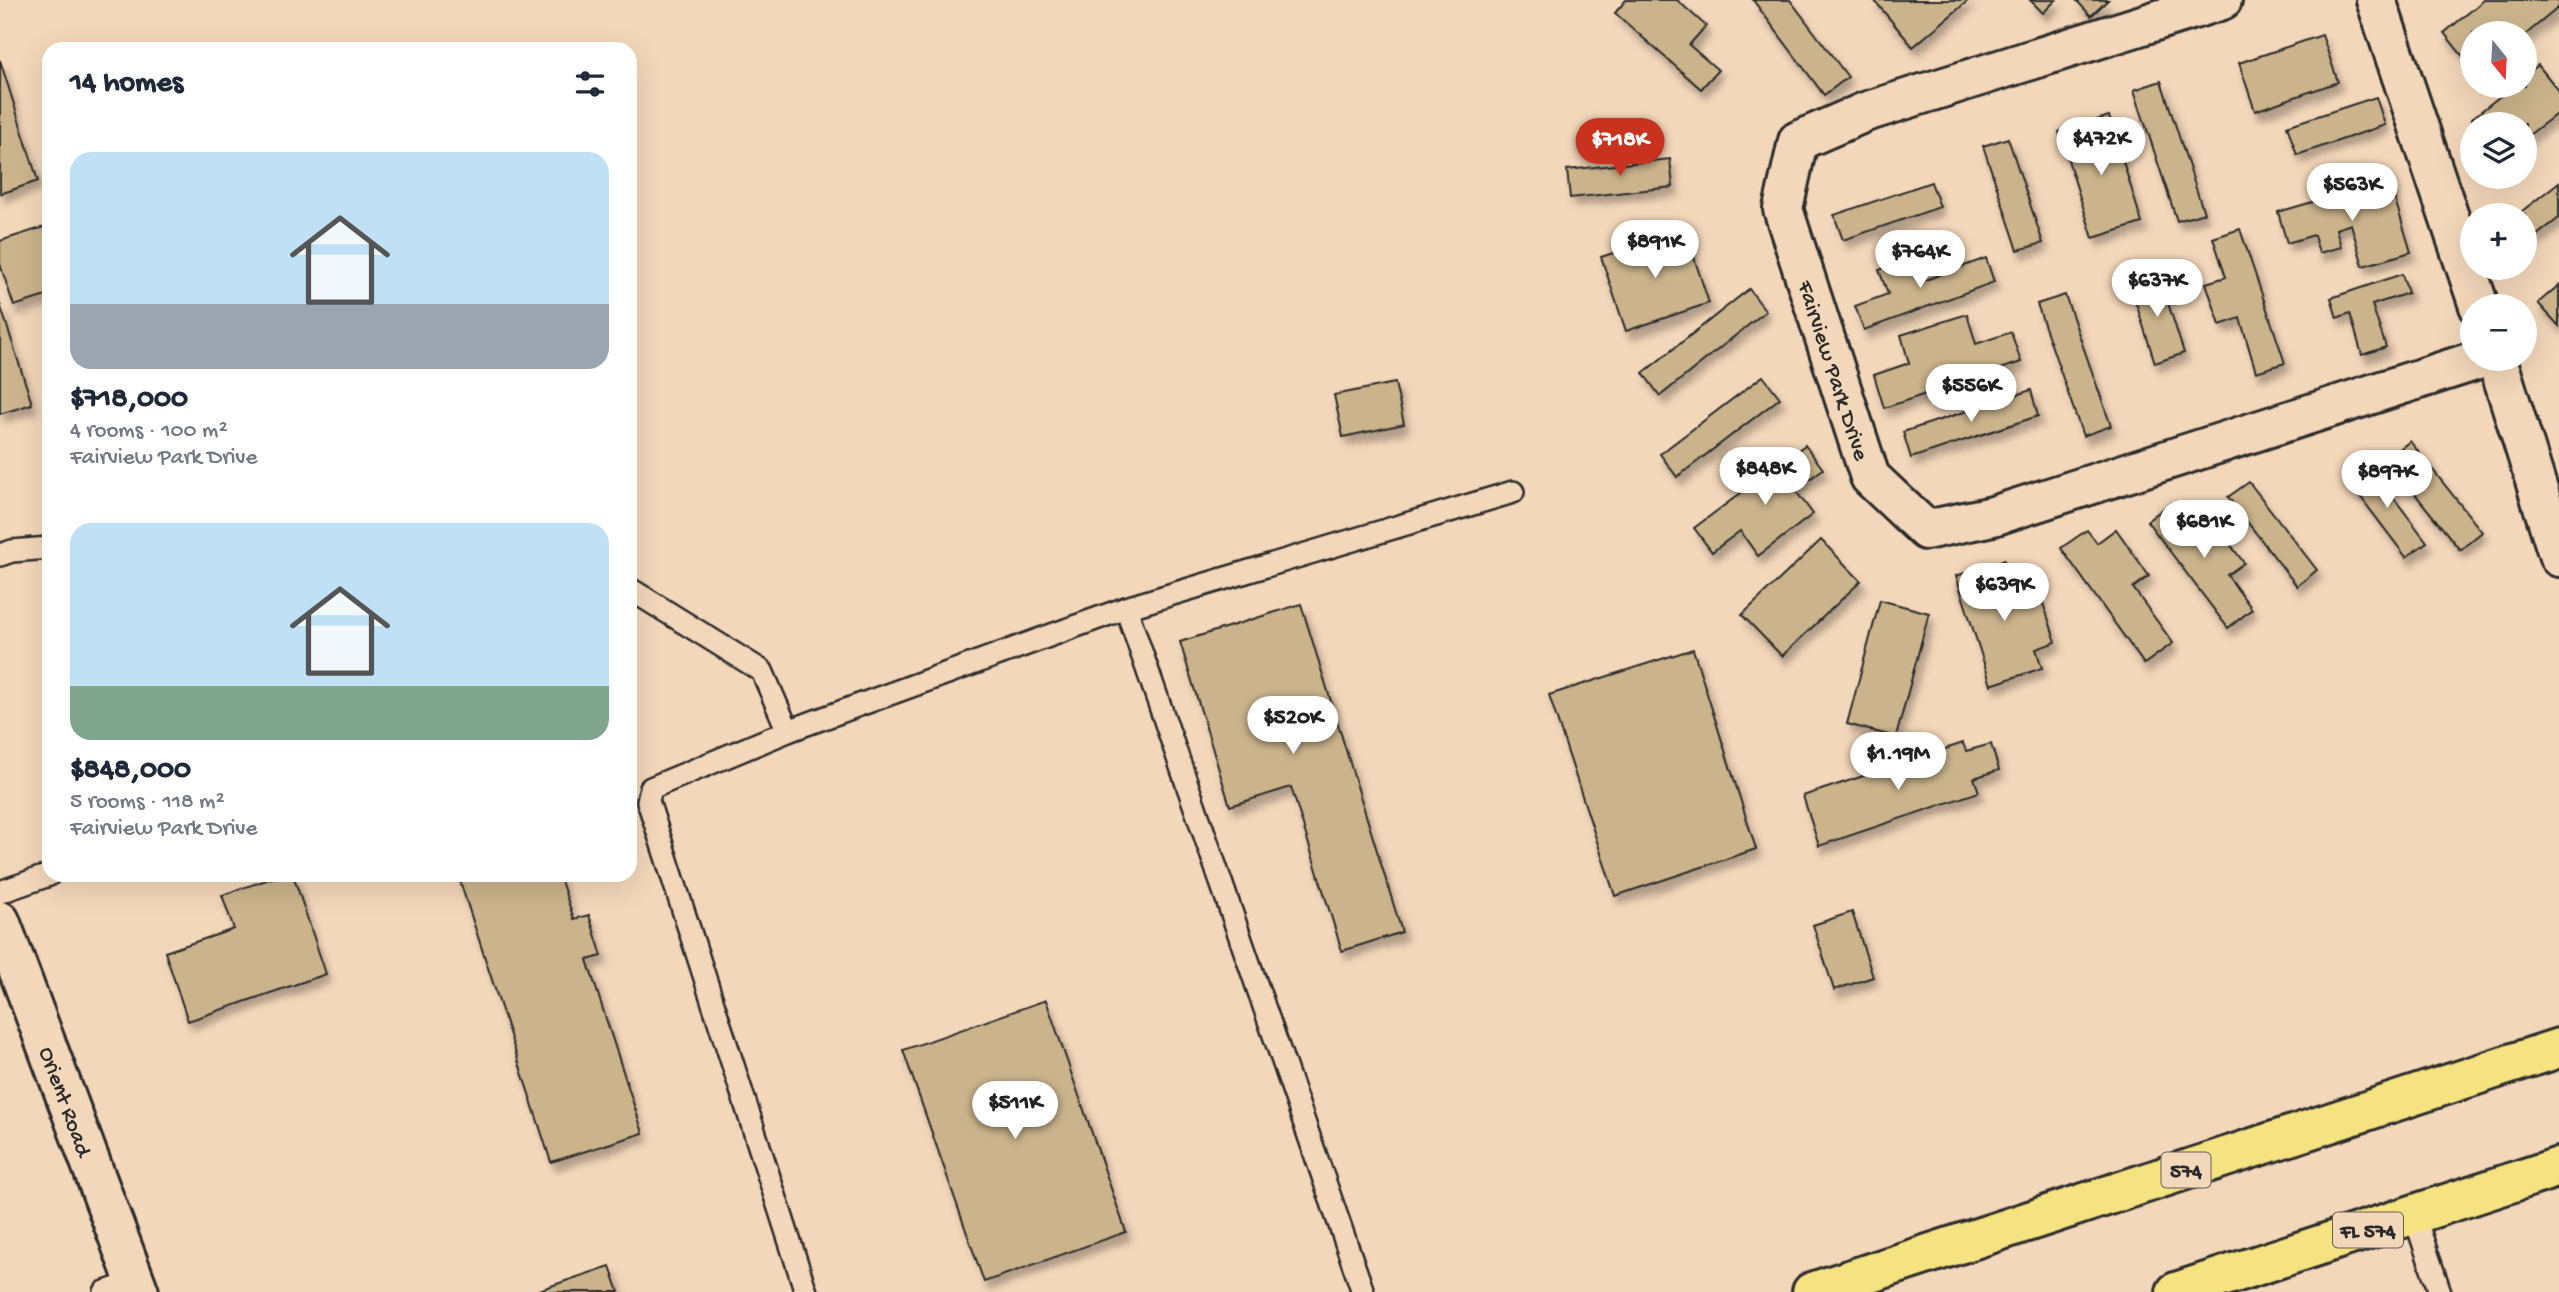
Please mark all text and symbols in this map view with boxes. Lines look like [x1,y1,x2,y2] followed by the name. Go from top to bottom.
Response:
[2460,21,2538,98] north arrow
[2460,21,2537,371] map controls
[571,65,609,103] icon: filters
[70,67,183,102] text: 14 homes
[2460,112,2537,189] button: layers
[1571,118,1669,178] pin: $718K
[2052,118,2150,177] pin: $472K
[2072,126,2130,153] text: $472K
[1592,127,1648,154] text: $718K
[2303,164,2401,223] pin: $563K
[2323,172,2381,199] text: $563K
[277,197,403,323] icon: home
[2460,203,2537,280] button: +
[1606,220,1704,280] pin: $891K
[1627,229,1683,256] text: $891K
[1871,230,1969,290] pin: $764K
[1891,239,1949,266] text: $764K
[2108,260,2206,319] pin: $637K
[2128,268,2186,295] text: $637K
[1790,277,1874,465] street label: Fairview Park Drive
[2460,294,2537,371] button: −
[1922,364,2020,424] pin: $556K
[1942,373,2000,400] text: $556K
[70,383,188,418] text: $718,000
[70,418,228,445] text: 4 rooms · 100 m²
[70,445,257,472] text: Fairview Park Drive
[1716,448,1814,507] pin: $848K
[2338,450,2436,510] pin: $897K
[1735,456,1795,483] text: $848K
[2357,459,2417,486] text: $897K
[2155,500,2253,560] pin: $681K
[2176,509,2232,536] text: $681K
[1955,564,2053,623] pin: $639K
[277,568,403,694] icon: home
[1975,572,2033,599] text: $639K
[1244,696,1342,756] pin: $520K
[1263,705,1323,732] text: $520K
[1841,732,1955,792] pin: $1.19M
[1866,741,1930,768] text: $1.19M
[70,754,191,789] text: $848,000
[70,789,225,816] text: 5 rooms · 118 m²
[70,816,257,843] text: Fairview Park Drive
[31,1044,97,1162] street label: Orient Road
[966,1082,1064,1141] pin: $511K
[988,1090,1042,1117] text: $511K
[2162,1152,2210,1188] road number: 574
[2333,1212,2403,1248] road number: FL 574

